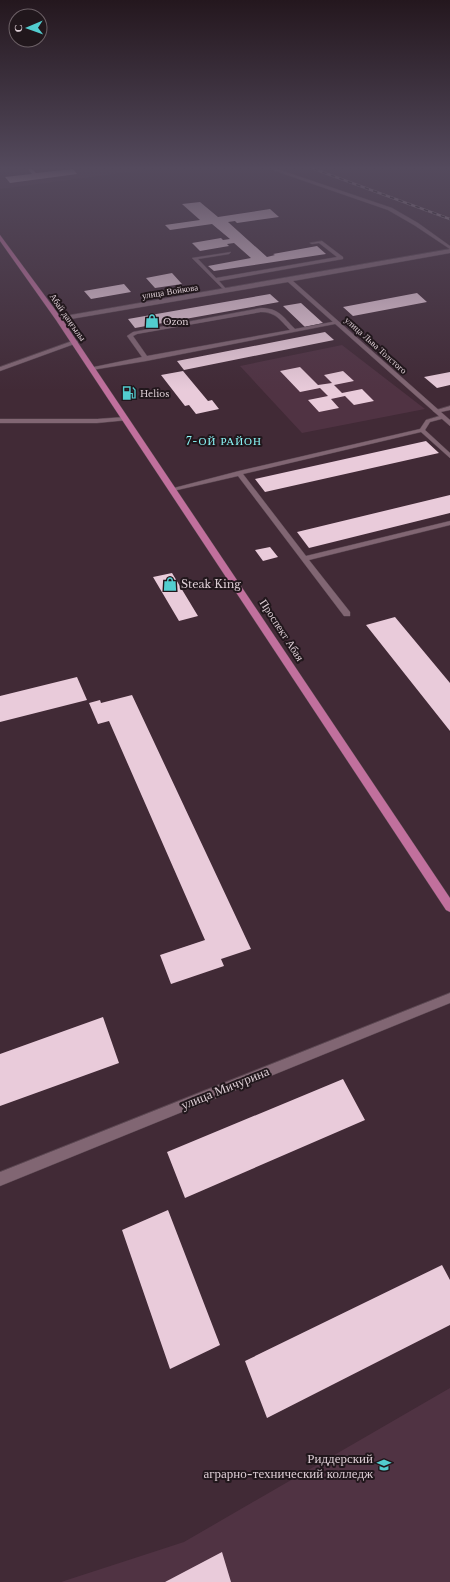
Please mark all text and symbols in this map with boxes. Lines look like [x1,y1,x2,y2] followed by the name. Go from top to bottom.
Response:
[8,8,48,48] north arrow
[11,24,25,33] text: С
[141,281,199,301] street label: улица Войкова
[48,291,88,343] street label: Абай даңғылы
[144,313,160,329] shop icon: Ozon
[343,314,410,376] street label: улица Льва Толстого
[163,316,189,327] place label: Ozon
[121,385,137,401] fuel station icon: Helios
[140,388,169,399] place label: Helios
[186,434,262,448] district label: 7-ОЙ РАЙОН
[162,576,178,592] shop icon: Steak King
[181,577,241,591] place label: Steak King
[257,596,307,664] street label: Проспект Абая
[178,1063,272,1113] street label: улица Мичурина
[203,1450,374,1482] place label: Риддерский аграрно-технический колледж
[376,1457,392,1473] school or university icon: Риддерский аграрно-технический колледж

